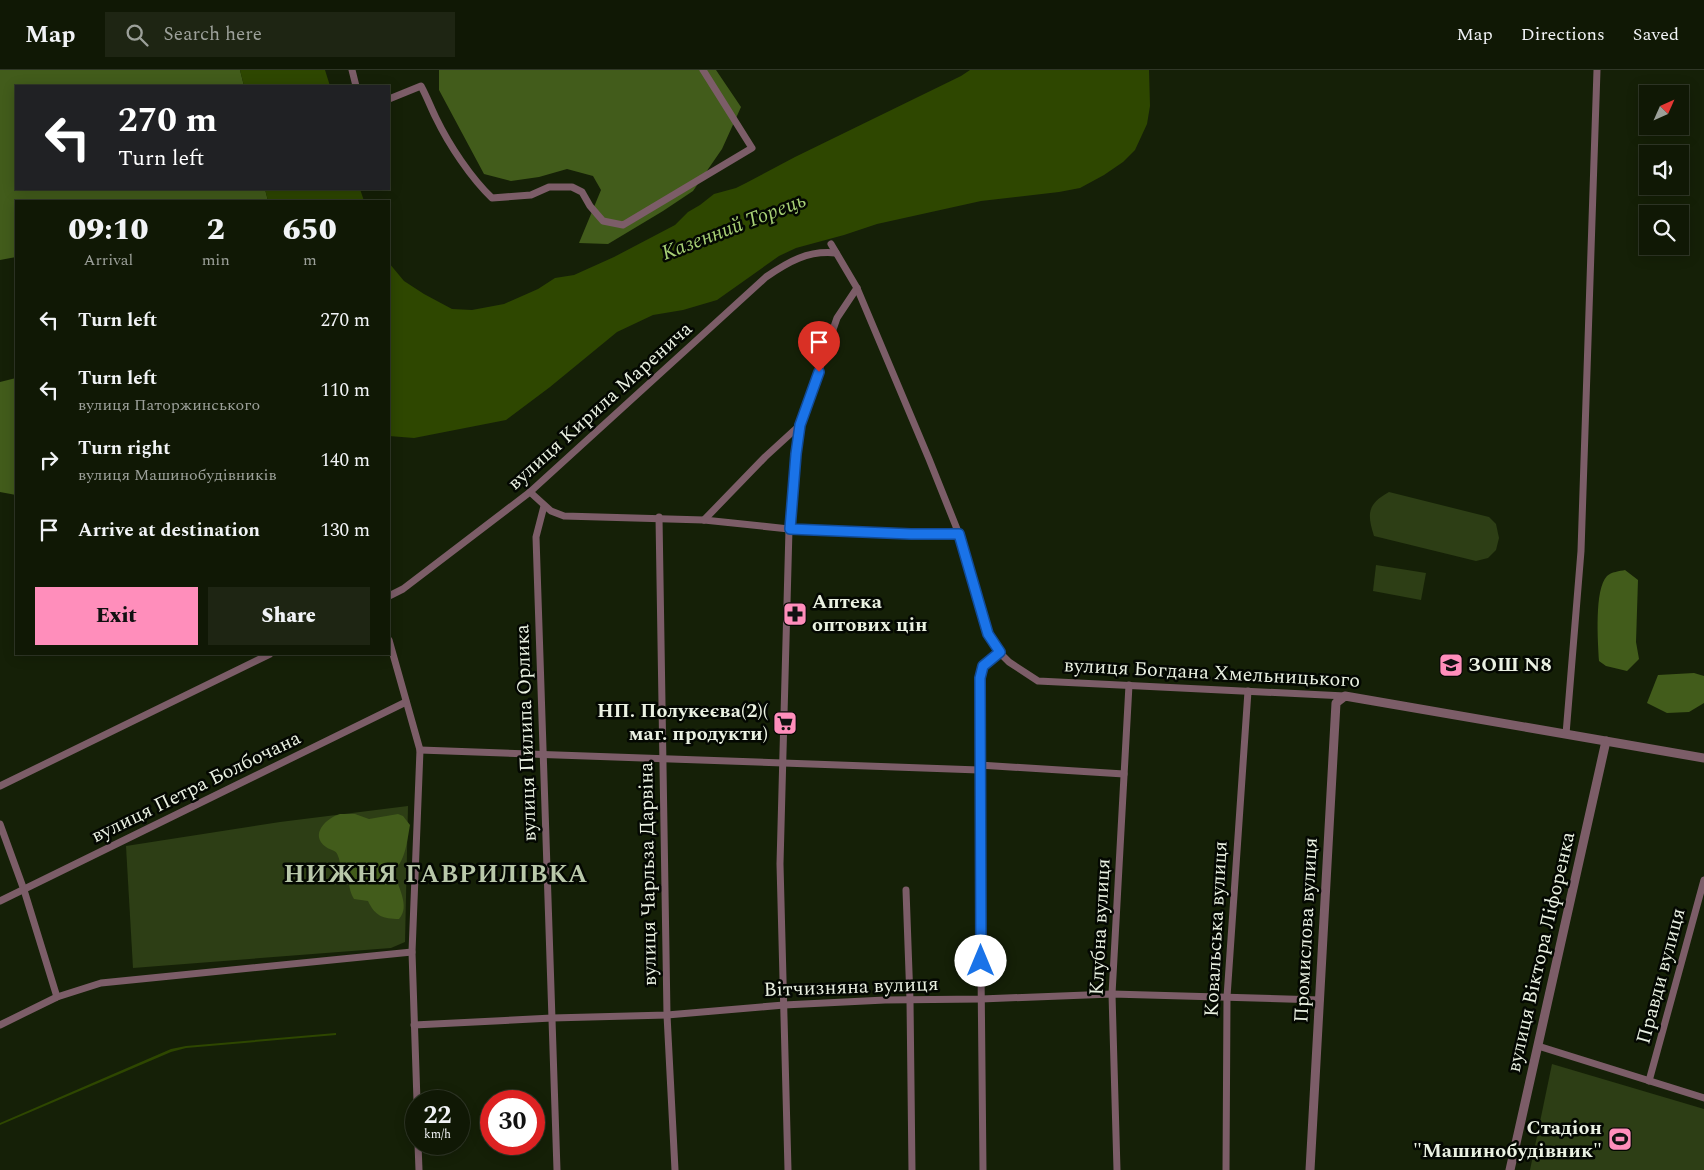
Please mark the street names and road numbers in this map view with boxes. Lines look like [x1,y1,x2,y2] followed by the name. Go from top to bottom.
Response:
[501,314,699,497] street label: вулиця Кирила Маренича
[507,623,545,842] street label: вулиця Пилипа Орлика
[1063,650,1361,696] street label: вулиця Богдана Хмельницького
[86,723,306,851] street label: вулиця Петра Болбочана
[631,761,665,986] street label: вулиця Чарльза Дарвіна
[1499,829,1583,1075] street label: вулиця Віктора Ліфоренка
[1286,837,1326,1023] street label: Промислова вулиця
[1196,840,1236,1018] street label: Ковальська вулиця
[1081,858,1119,996] street label: Клубна вулиця
[1628,905,1694,1047] street label: Правди вулиця
[763,969,939,1005] street label: Вітчизняна вулиця

